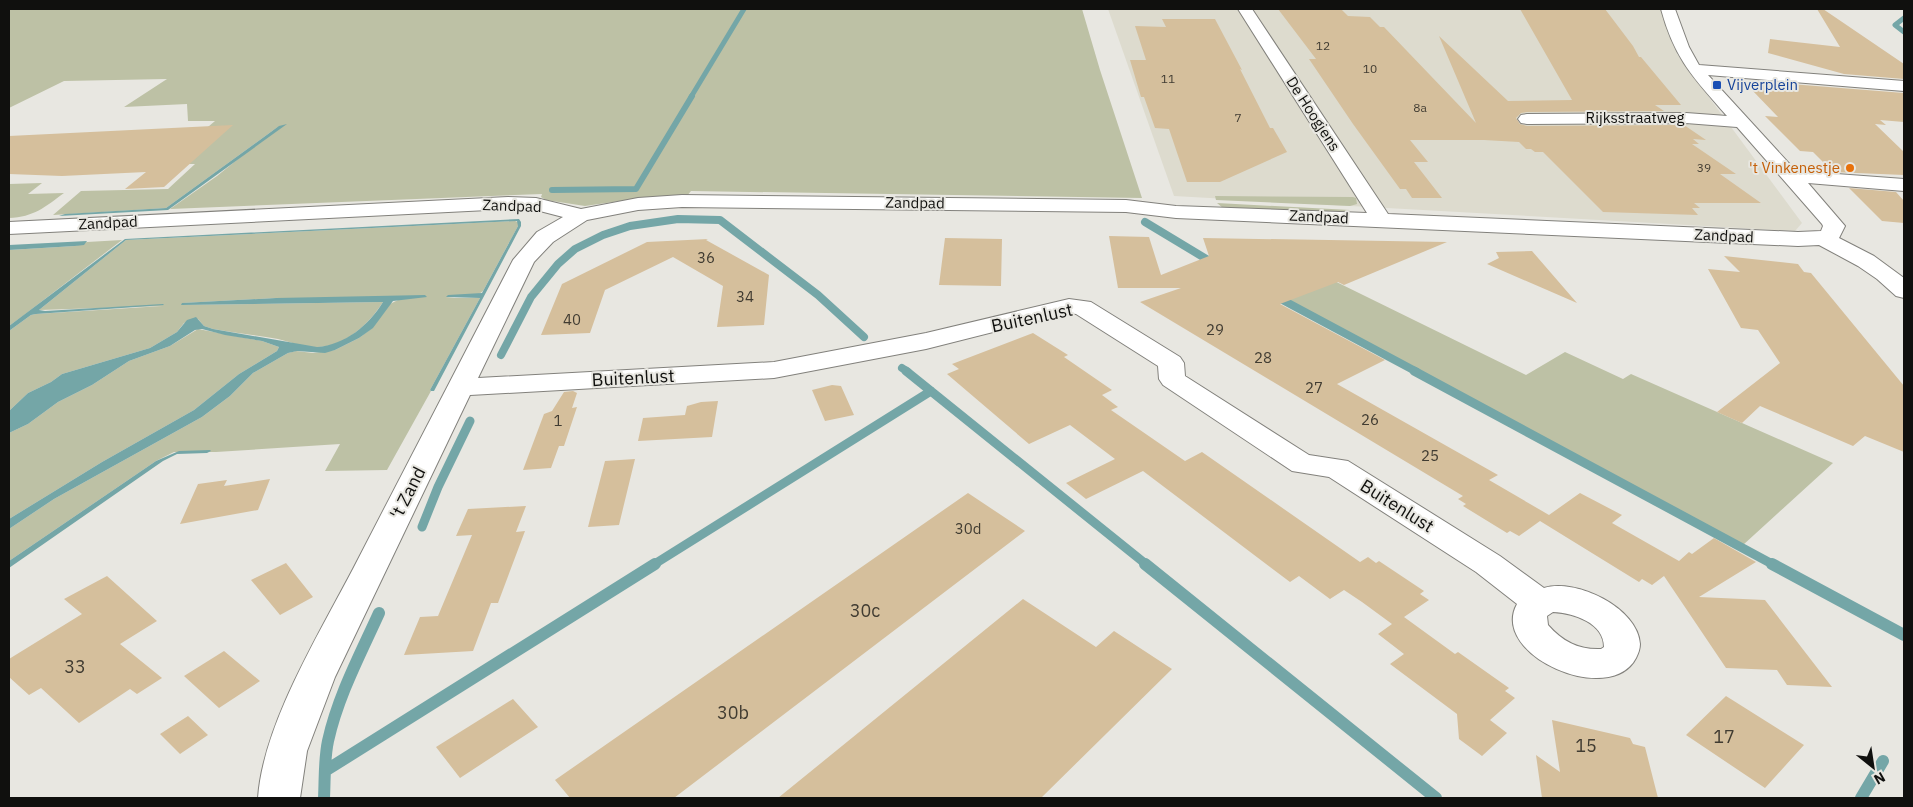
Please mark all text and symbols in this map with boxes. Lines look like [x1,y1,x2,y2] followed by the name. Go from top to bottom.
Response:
[1316,38,1330,53] house number: 12
[1363,61,1377,76] house number: 10
[1161,71,1175,86] house number: 11
[1282,73,1345,155] street label: De Hoogjens
[1727,75,1798,94] place label: Vijverplein
[1711,79,1723,91] marker: Vijverplein
[1413,100,1427,115] house number: 8a
[1586,108,1685,127] street label: Rijksstraatweg
[1234,110,1242,125] house number: 7
[1749,158,1840,177] place label: 't Vinkenestje
[1697,160,1711,175] house number: 39
[1844,162,1856,174] marker: 't Vinkenestje
[885,192,945,213] street label: Zandpad
[482,195,542,216] street label: Zandpad
[1289,205,1349,228] street label: Zandpad
[78,211,138,234] street label: Zandpad
[1694,224,1754,247] street label: Zandpad
[697,248,715,267] house number: 36
[736,287,754,306] house number: 34
[989,298,1075,337] street label: Buitenlust
[563,310,581,329] house number: 40
[1206,320,1224,339] house number: 29
[1254,348,1272,367] house number: 28
[591,364,675,391] street label: Buitenlust
[1305,378,1323,397] house number: 27
[1361,410,1379,429] house number: 26
[553,411,563,430] house number: 1
[1421,446,1439,465] house number: 25
[385,463,430,523] street label: 't Zand
[1356,474,1439,537] street label: Buitenlust
[955,519,981,538] house number: 30d
[850,599,880,622] house number: 30c
[64,655,86,678] house number: 33
[717,701,749,724] house number: 30b
[1713,725,1735,748] house number: 17
[1575,734,1597,757] house number: 15
[1848,742,1898,792] north arrow
[1871,768,1888,789] text: N

